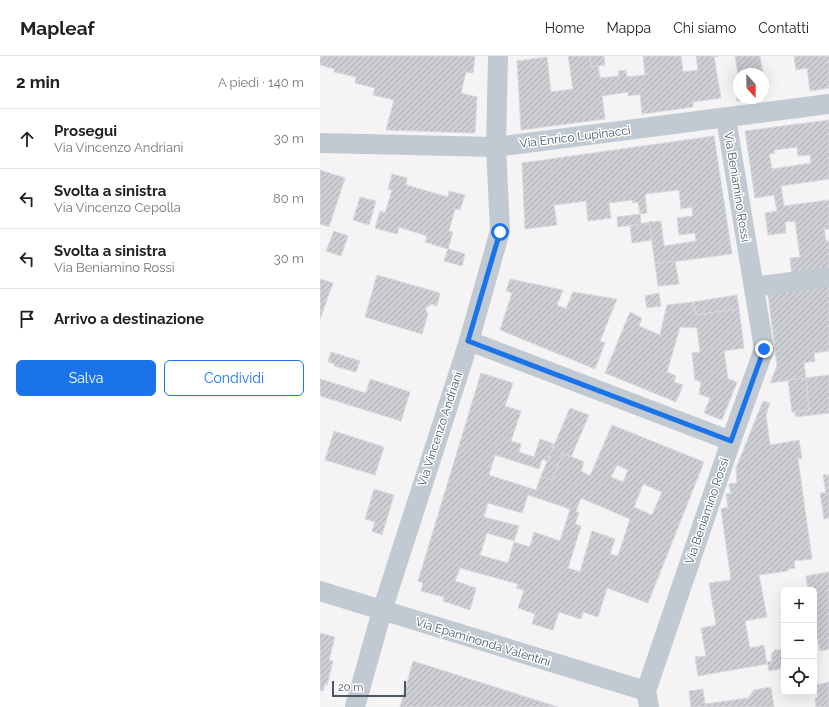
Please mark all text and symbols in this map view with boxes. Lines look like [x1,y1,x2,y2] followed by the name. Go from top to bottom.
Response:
[20,17,95,39] text: Mapleaf
[545,20,584,36] text: Home
[606,20,651,36] text: Mappa
[673,20,736,36] text: Chi siamo
[758,20,809,36] text: Contatti
[733,68,769,104] north arrow
[16,72,60,92] text: 2 min
[218,75,304,90] text: A piedi · 140 m
[54,122,117,140] text: Prosegui
[519,123,631,151] street label: Via Enrico Lupinacci
[16,128,38,150] icon: ahead
[274,131,304,146] text: 30 m
[721,131,753,243] street label: Via Beniamino Rossi
[54,140,183,155] text: Via Vincenzo Andriani
[54,182,166,200] text: Svolta a sinistra
[16,188,38,210] icon: left
[273,191,304,206] text: 80 m
[54,200,181,215] text: Via Vincenzo Cepolla
[491,223,509,241] route start
[54,242,166,260] text: Svolta a sinistra
[16,248,38,270] icon: left
[274,251,304,266] text: 30 m
[54,260,175,275] text: Via Beniamino Rossi
[16,308,38,330] icon: arrive
[54,310,204,328] text: Arrivo a destinazione
[755,340,773,358] route end
[16,360,156,396] button: Salva
[164,360,304,396] button: Condividi
[415,370,465,488] street label: Via Vincenzo Andriani
[682,456,732,566] street label: Via Beniamino Rossi
[781,587,817,695] map controls
[781,587,817,623] button: +
[414,615,552,669] street label: Via Epaminonda Valentini
[781,623,817,659] button: −
[781,659,817,695] button: locate
[332,679,406,698] scale bar
[338,681,363,694] text: 20 m

